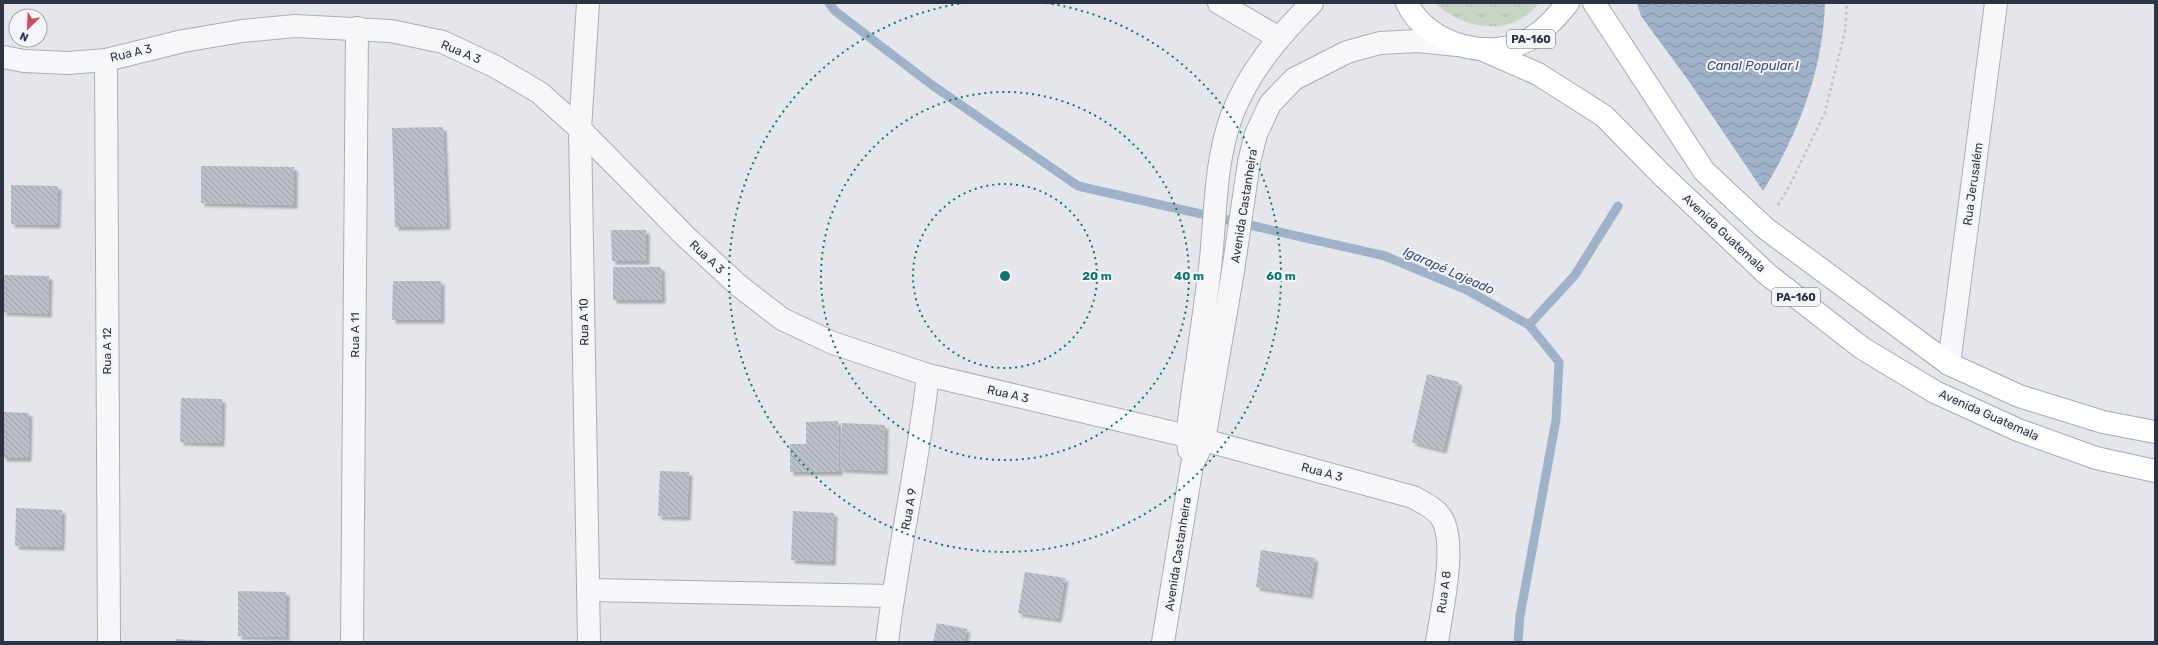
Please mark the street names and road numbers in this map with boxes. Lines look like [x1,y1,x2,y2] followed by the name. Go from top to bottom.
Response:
[1507,30,1555,48] road number: PA-160
[439,37,483,67] street label: Rua A 3
[109,41,153,65] street label: Rua A 3
[1960,142,1986,226] street label: Rua Jerusalém
[1228,148,1260,264] street label: Avenida Castanheira
[1680,191,1768,275] street label: Avenida Guatemala
[687,237,727,277] street label: Rua A 3
[1772,288,1820,306] road number: PA-160
[577,298,591,346] street label: Rua A 10
[348,312,362,358] street label: Rua A 11
[100,327,114,375] street label: Rua A 12
[986,382,1030,406] street label: Rua A 3
[1937,387,2041,443] street label: Avenida Guatemala
[1300,460,1344,484] street label: Rua A 3
[898,487,920,531] street label: Rua A 9
[1162,496,1194,612] street label: Avenida Castanheira
[1434,570,1454,614] street label: Rua A 8

